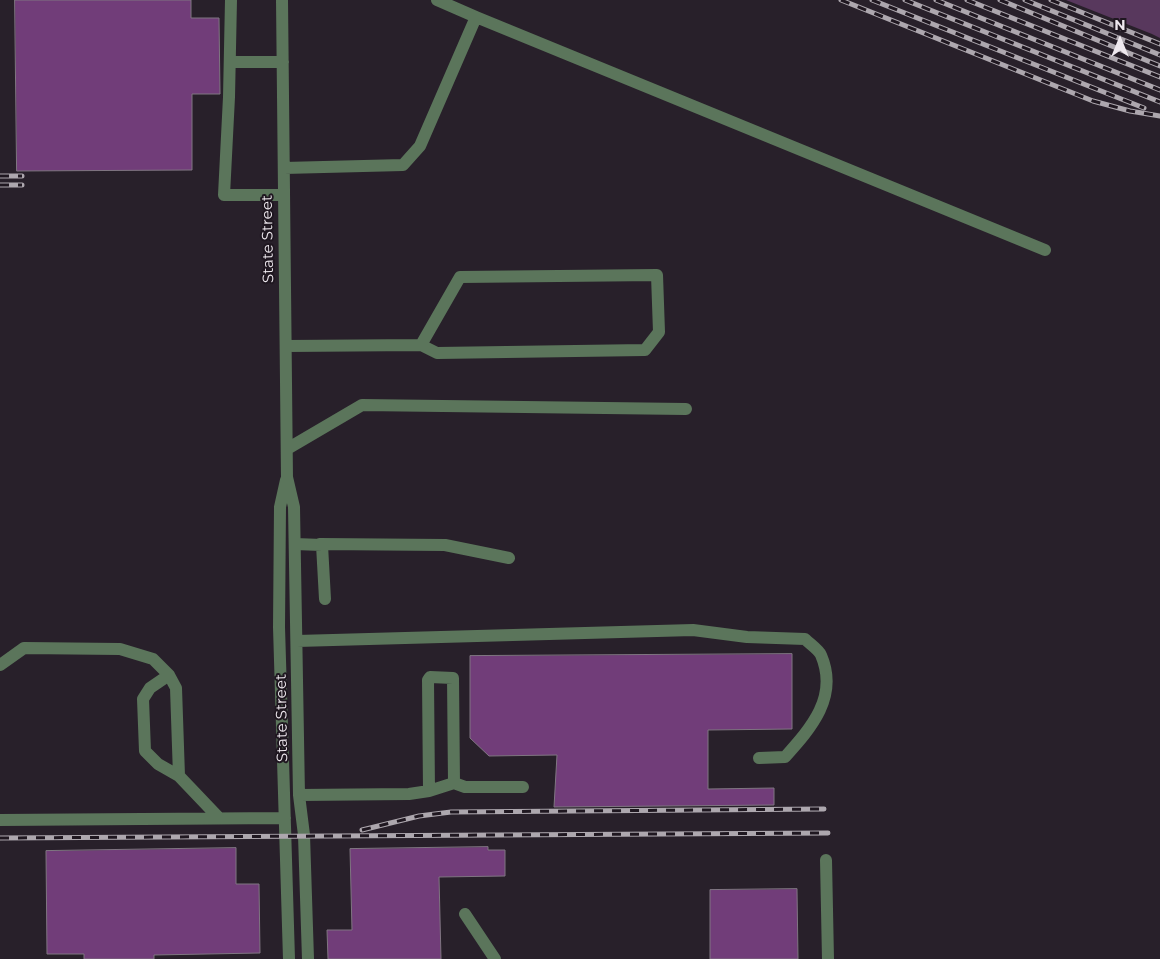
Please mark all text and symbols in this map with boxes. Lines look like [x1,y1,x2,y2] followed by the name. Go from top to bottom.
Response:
[1095,15,1145,65] north arrow
[1114,16,1126,34] text: N
[258,195,278,283] street label: State Street
[272,674,292,762] street label: State Street

